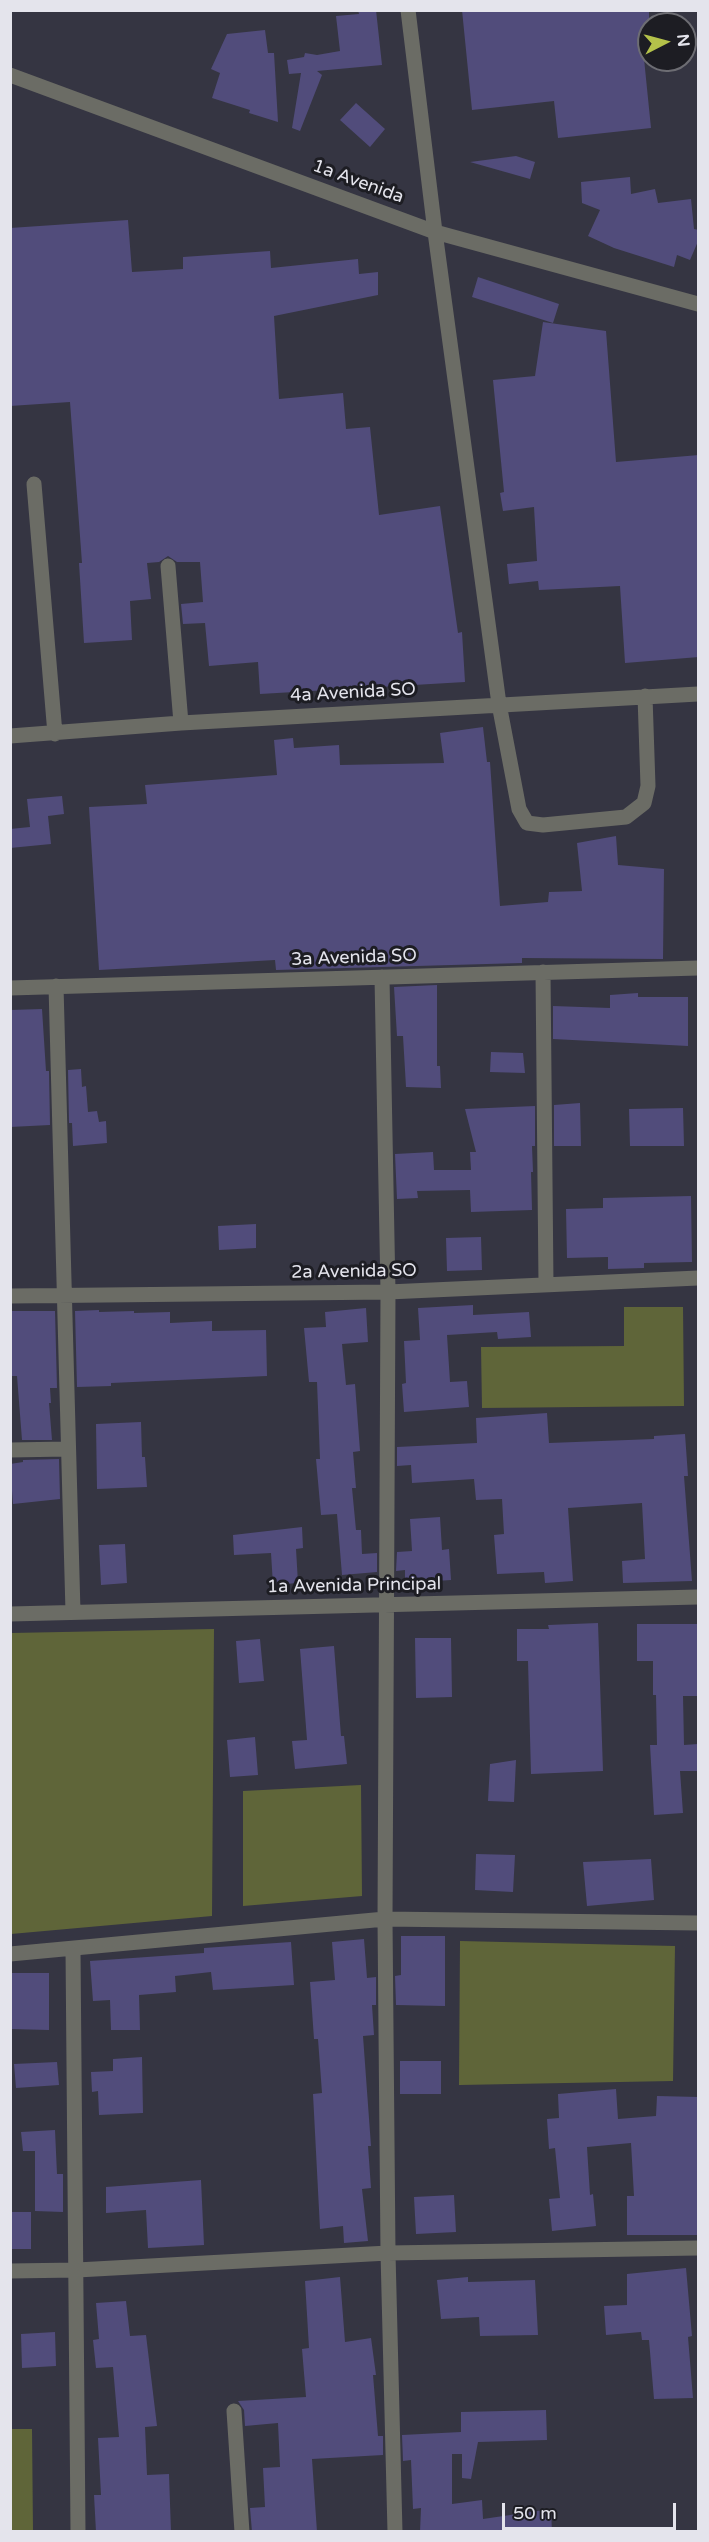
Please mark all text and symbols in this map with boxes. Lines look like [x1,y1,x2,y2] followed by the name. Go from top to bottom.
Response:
[637,12,697,72] north arrow
[672,33,694,48] text: N
[309,156,407,208] street label: 1a Avenida
[290,679,416,707] street label: 4a Avenida SO
[291,945,417,971] street label: 3a Avenida SO
[291,1260,417,1284] street label: 2a Avenida SO
[267,1574,441,1598] street label: 1a Avenida Principal
[505,2491,679,2529] scale bar
[513,2502,557,2524] text: 50 m

